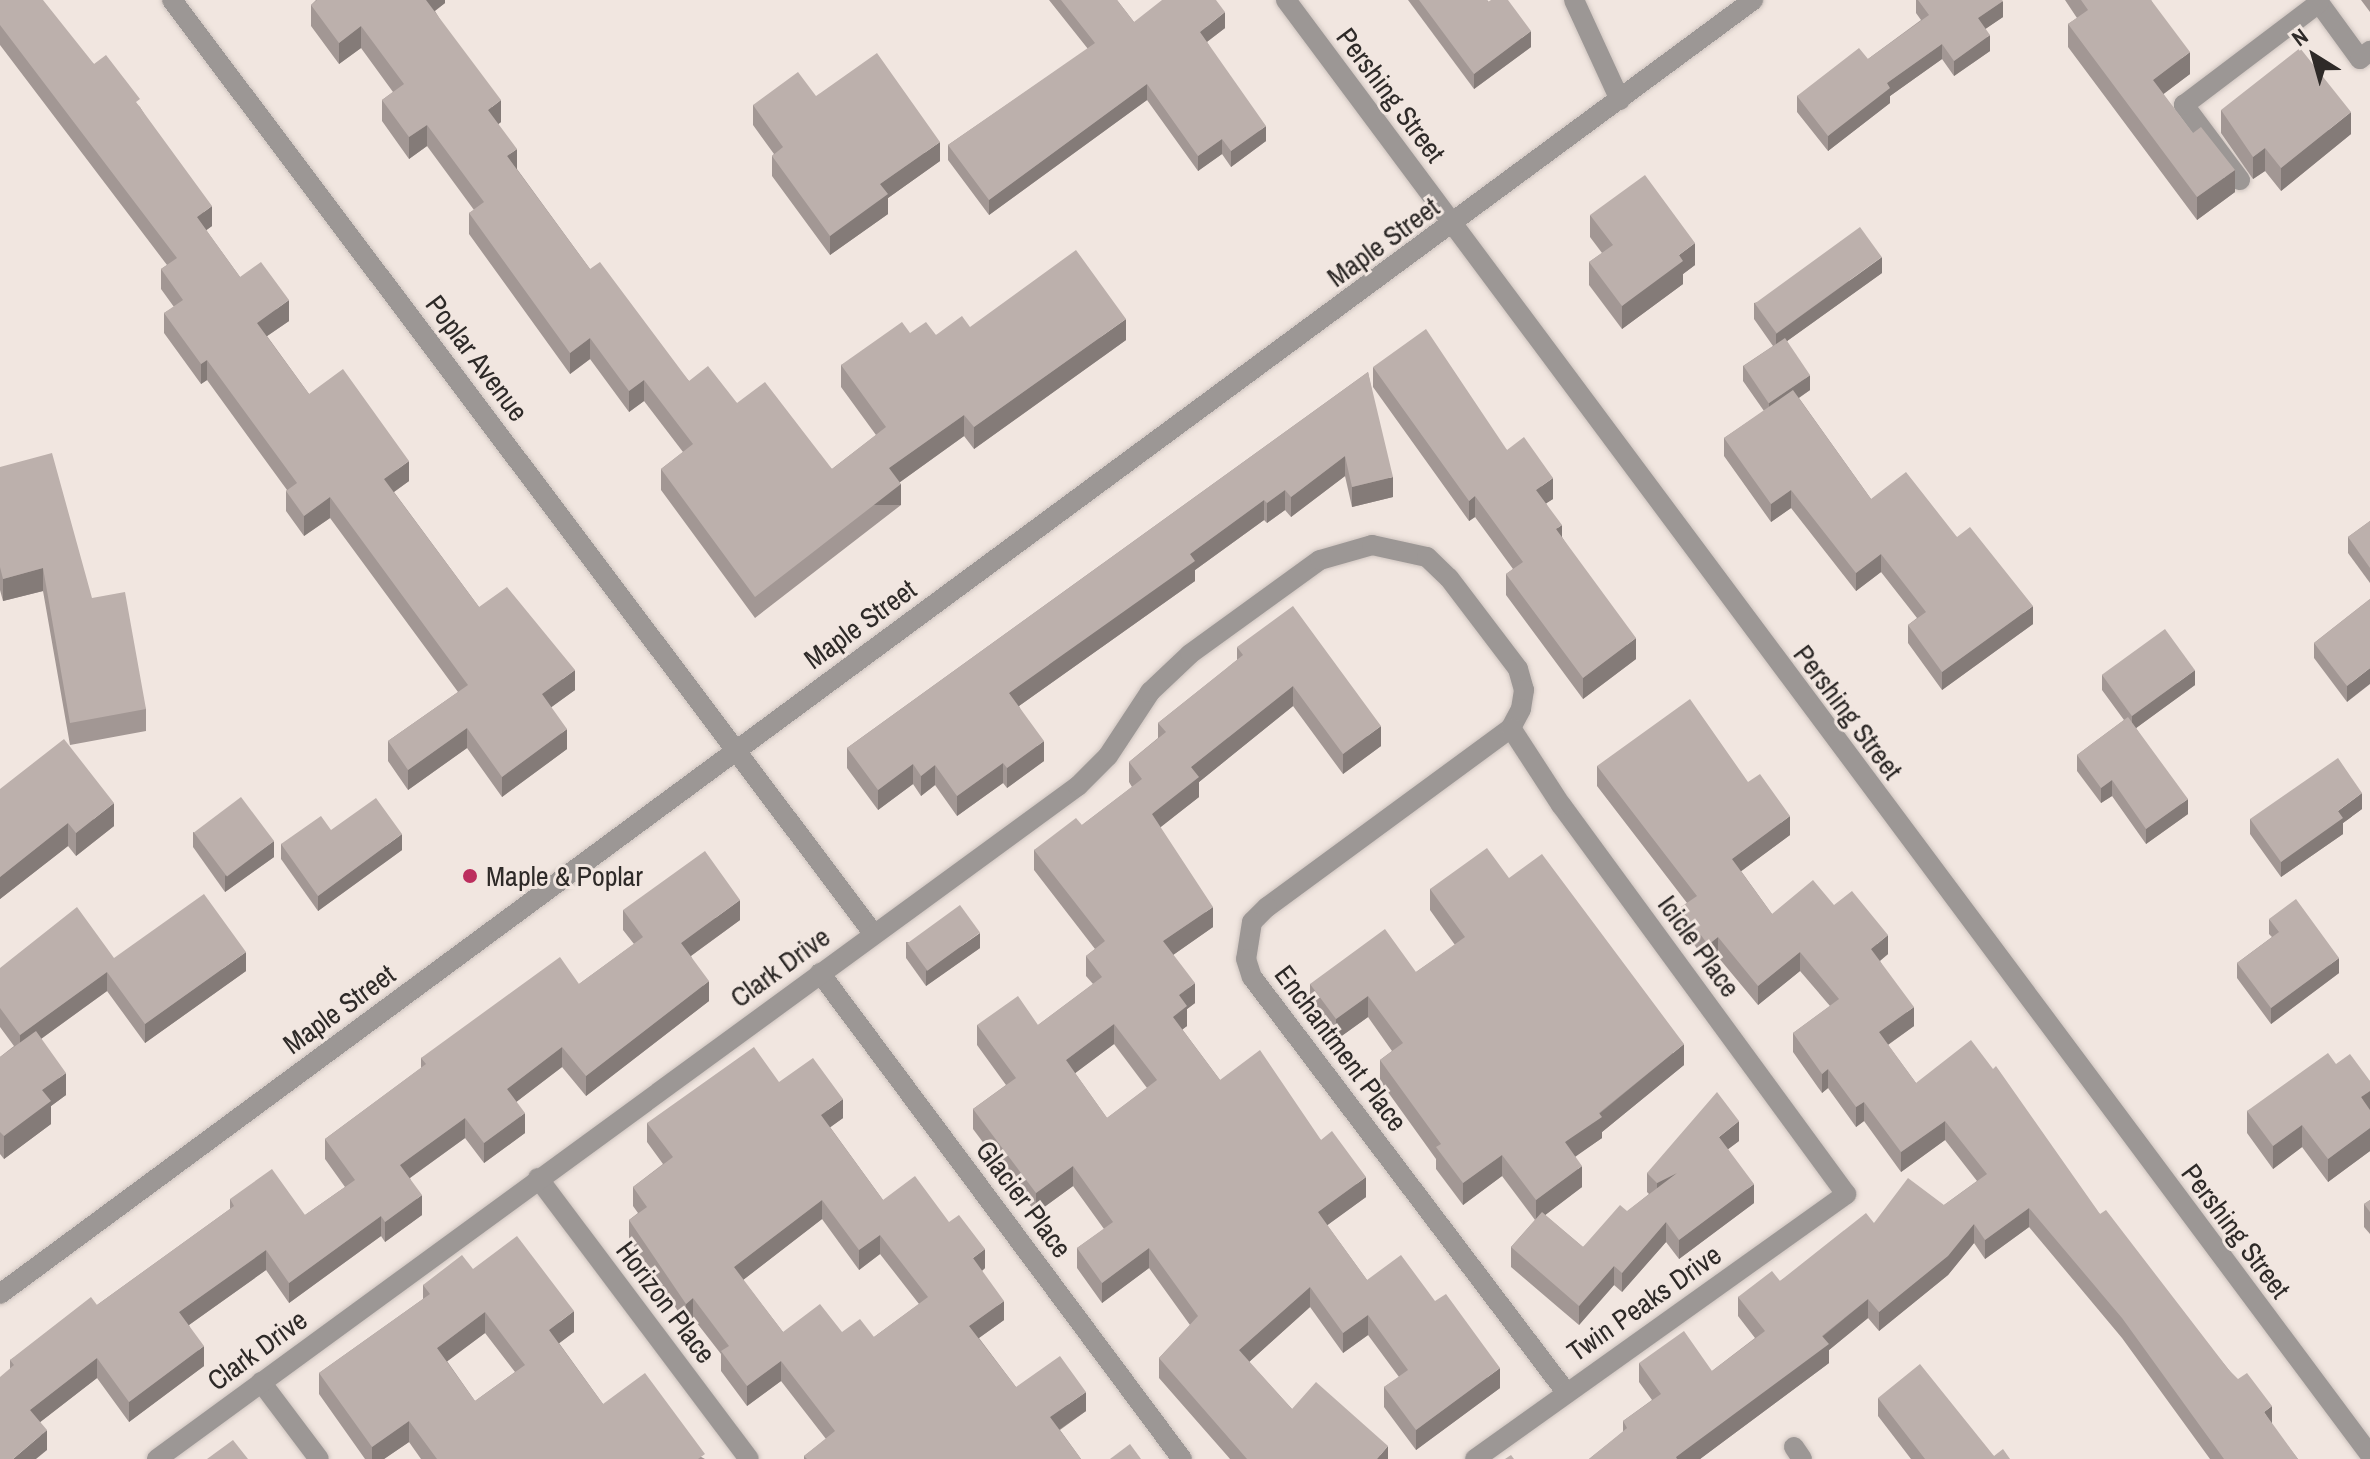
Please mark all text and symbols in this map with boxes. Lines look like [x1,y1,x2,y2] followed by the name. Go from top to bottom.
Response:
[2274,16,2354,96] north arrow
[1330,21,1452,169] street label: Pershing Street
[2285,21,2314,53] text: N
[1320,190,1446,294] street label: Maple Street
[418,288,536,428] street label: Poplar Avenue
[797,572,923,676] street label: Maple Street
[1787,638,1909,786] street label: Pershing Street
[486,859,643,893] place label: Maple & Poplar
[461,867,479,885] marker: Maple & Poplar
[1651,889,1747,1003] street label: Icicle Place
[724,920,836,1014] street label: Clark Drive
[276,957,402,1061] street label: Maple Street
[1268,958,1414,1138] street label: Enchantment Place
[969,1134,1079,1264] street label: Glacier Place
[2175,1157,2297,1305] street label: Pershing Street
[609,1234,723,1370] street label: Horizon Place
[1561,1238,1727,1368] street label: Twin Peaks Drive
[201,1303,313,1397] street label: Clark Drive

